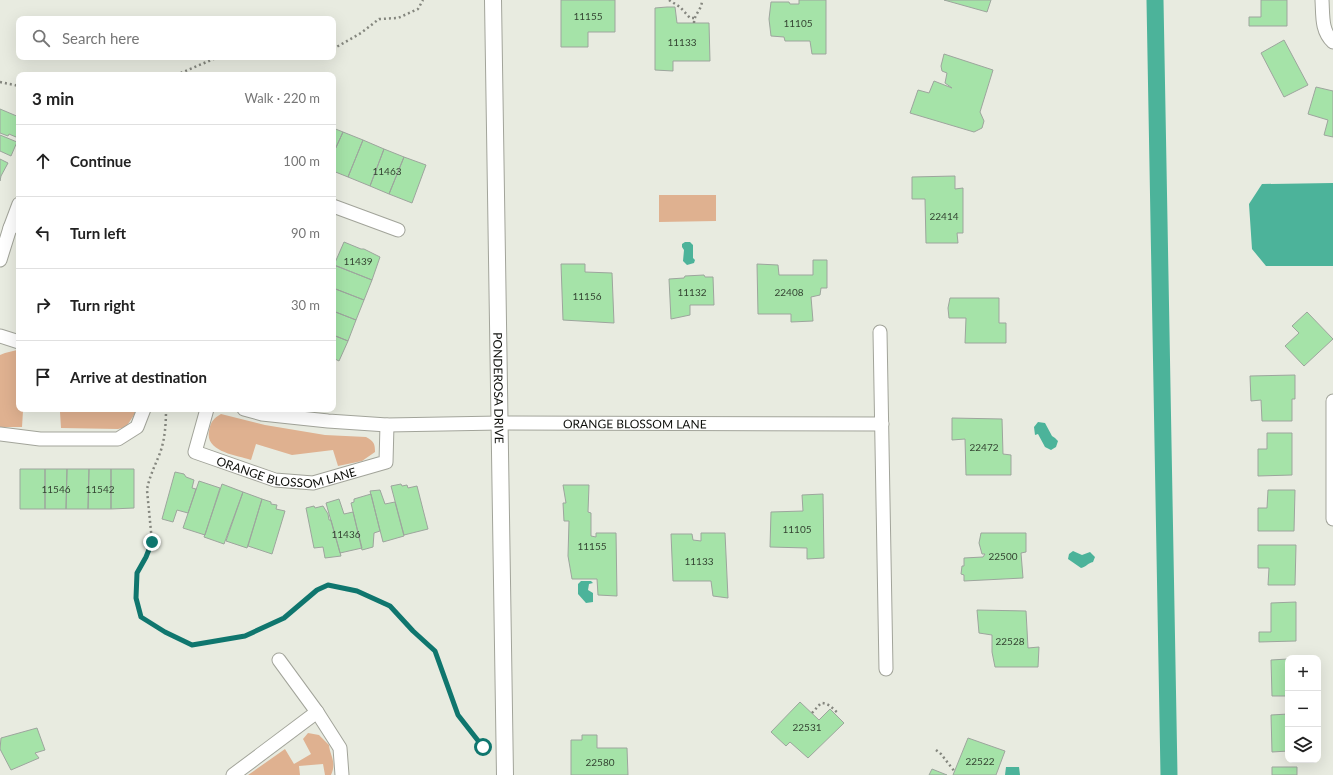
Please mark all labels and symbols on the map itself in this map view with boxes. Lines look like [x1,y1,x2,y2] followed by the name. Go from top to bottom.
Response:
[573,10,603,22] house number: 11155
[783,17,813,29] house number: 11105
[667,36,697,48] house number: 11133
[372,165,402,177] house number: 11463
[929,210,959,222] house number: 22414
[343,255,373,267] house number: 11439
[677,286,707,298] house number: 11132
[774,286,804,298] house number: 22408
[572,290,602,302] house number: 11156
[491,332,507,444] street label: PONDEROSA DRIVE
[563,416,707,431] street label: ORANGE BLOSSOM LANE
[969,441,999,453] house number: 22472
[215,453,358,490] street label: ORANGE BLOSSOM LANE
[41,483,71,495] house number: 11546
[85,483,115,495] house number: 11542
[782,523,812,535] house number: 11105
[331,528,361,540] house number: 11436
[143,533,161,551] route end
[577,540,607,552] house number: 11155
[988,550,1018,562] house number: 22500
[684,555,714,567] house number: 11133
[995,635,1025,647] house number: 22528
[792,721,822,733] house number: 22531
[474,738,492,756] route start
[965,755,995,767] house number: 22522
[585,756,615,768] house number: 22580

